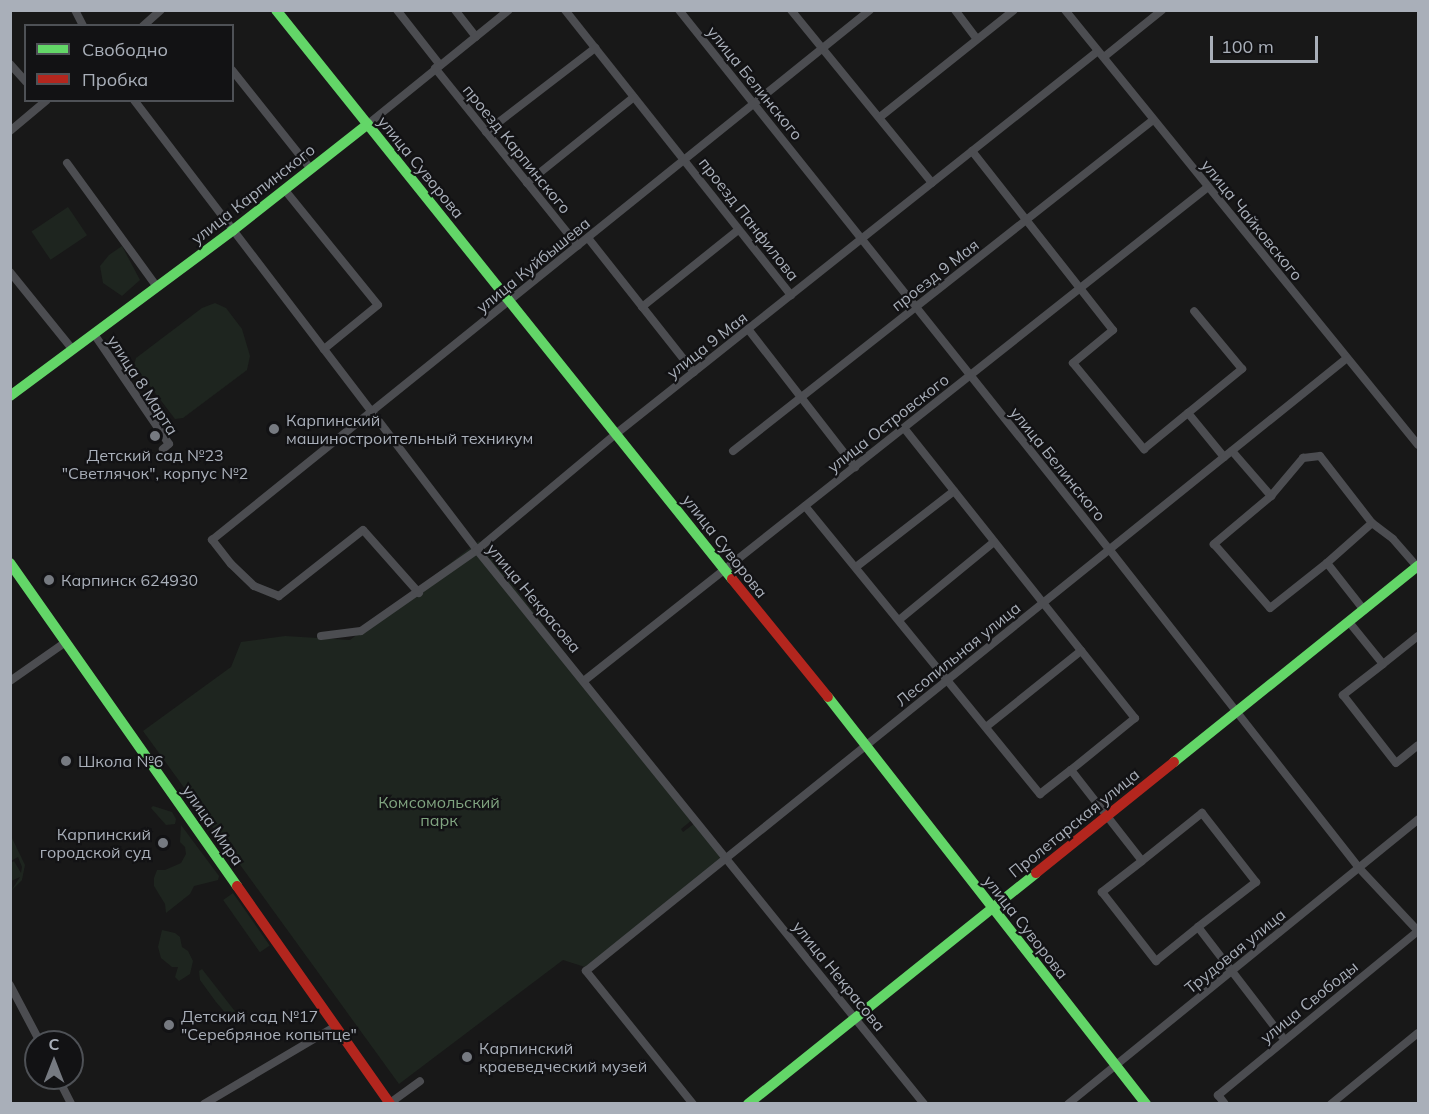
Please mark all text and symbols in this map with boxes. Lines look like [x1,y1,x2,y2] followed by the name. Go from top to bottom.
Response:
[703,22,807,144] street label: улица Белинского
[24,24,234,102] legend
[1213,24,1321,62] scale bar
[1221,35,1274,58] text: 100 m
[82,38,168,61] text: Свободно
[82,68,148,91] text: Пробка
[459,81,575,217] street label: проезд Карпинского
[374,112,468,222] street label: улица Суворова
[187,140,319,248] street label: улица Карпинского
[695,154,803,284] street label: проезд Панфилова
[1197,156,1307,284] street label: улица Чайковского
[472,213,594,317] street label: улица Куйбышева
[887,235,983,315] street label: проезд 9 Мая
[663,308,751,382] street label: улица 9 Мая
[104,332,182,438] street label: улица 8 Марта
[823,370,953,476] street label: улица Островского
[1006,403,1110,525] street label: улица Белинского
[286,410,533,448] place label: Карпинский машиностроительный техникум
[267,422,281,436] marker: Карпинский машиностроительный техникум
[148,429,162,443] marker: Детский сад №23 "Светлячок", корпус №2
[62,445,248,483] place label: Детский сад №23 "Светлячок", корпус №2
[679,490,771,602] street label: улица Суворова
[483,540,585,656] street label: улица Некрасова
[61,570,198,590] place label: Карпинск 624930
[42,573,56,587] marker: Карпинск 624930
[892,598,1024,710] street label: Лесопильная улица
[78,751,163,771] place label: Школа №6
[59,754,73,768] marker: Школа №6
[1005,764,1143,882] street label: Пролетарская улица
[178,781,248,869] street label: улица Мира
[378,792,500,830] park label: Комсомольский парк
[40,824,151,862] place label: Карпинский городской суд
[156,836,170,850] marker: Карпинский городской суд
[980,871,1072,983] street label: улица Суворова
[1181,905,1289,997] street label: Трудовая улица
[789,917,889,1035] street label: улица Некрасова
[1256,957,1362,1047] street label: улица Свободы
[181,1006,357,1044] place label: Детский сад №17 "Серебряное копытце"
[162,1018,176,1032] marker: Детский сад №17 "Серебряное копытце"
[24,1030,84,1090] north arrow
[49,1034,59,1054] text: С
[479,1038,647,1076] place label: Карпинский краеведческий музей
[460,1050,474,1064] marker: Карпинский краеведческий музей

